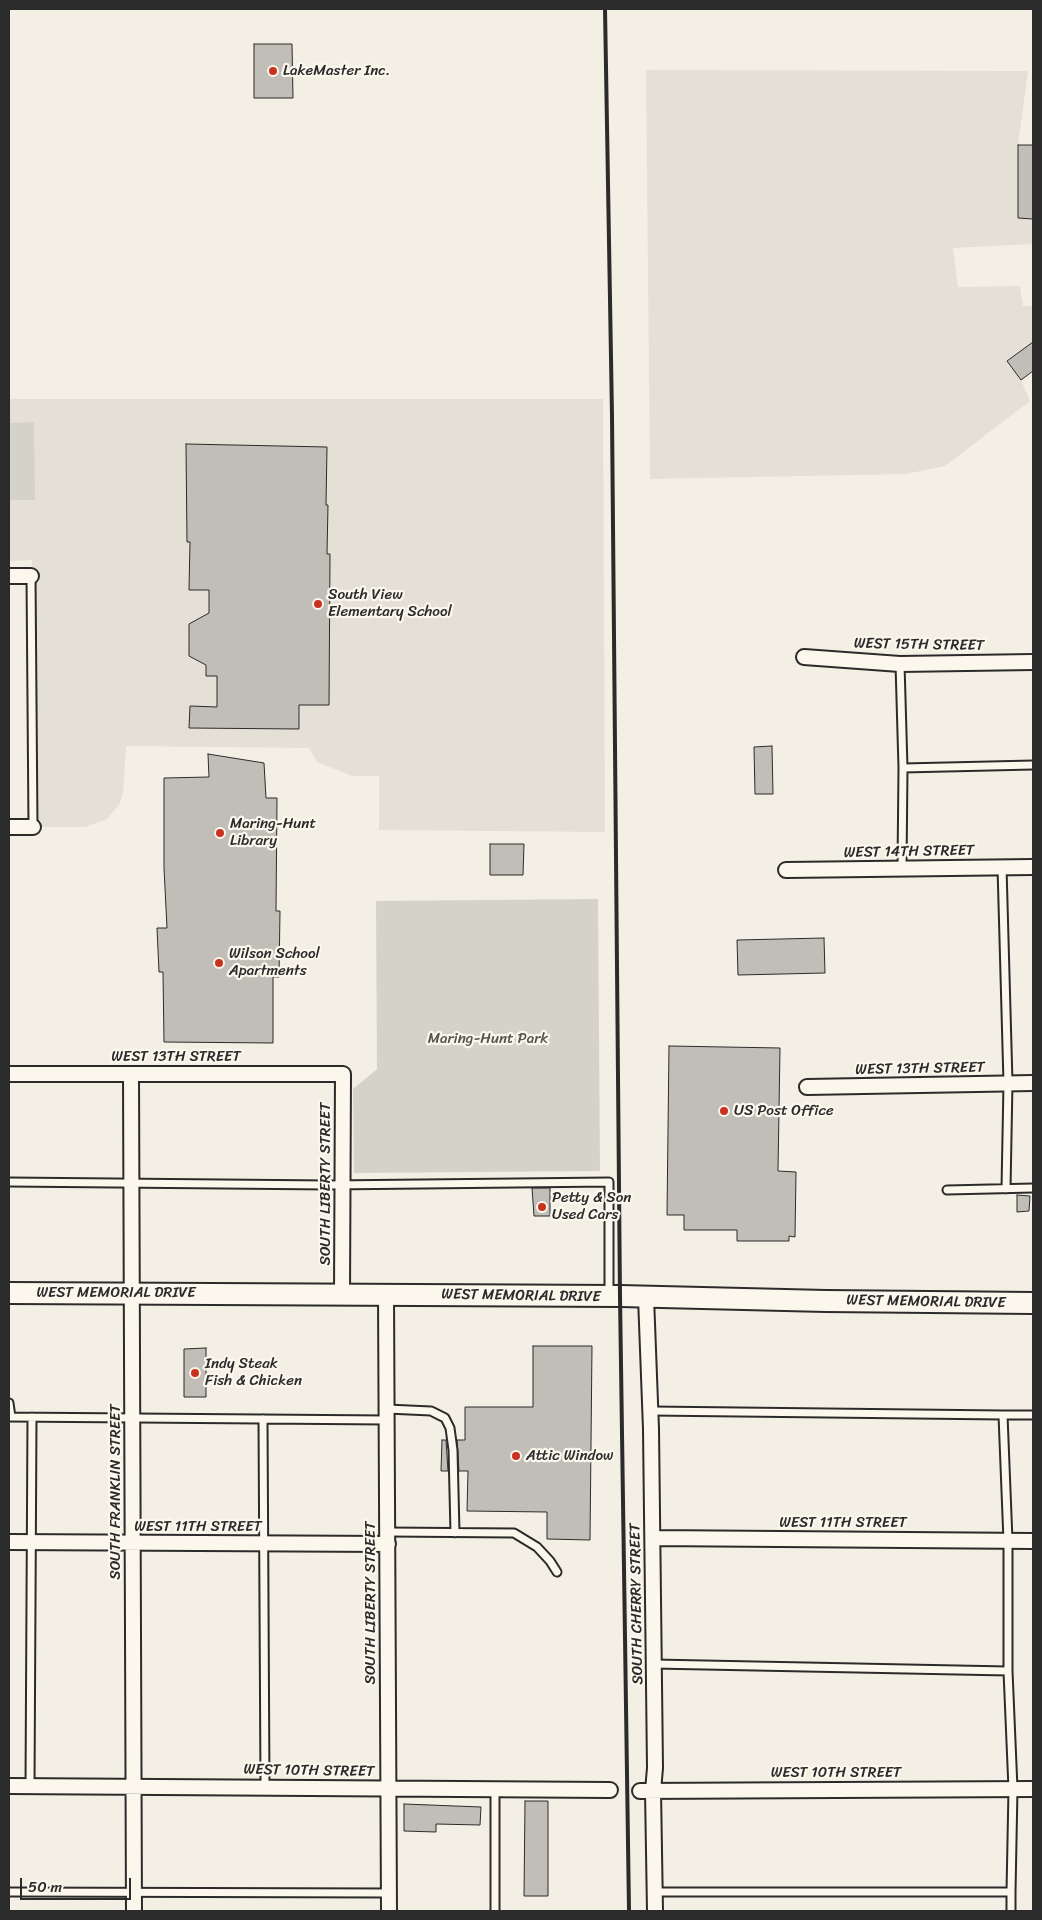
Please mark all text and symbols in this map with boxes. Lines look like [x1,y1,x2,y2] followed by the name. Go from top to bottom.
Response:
[283,62,390,80] place label: LakeMaster Inc.
[267,65,279,77] marker: LakeMaster Inc.
[328,586,452,621] place label: South View Elementary School
[312,598,324,610] marker: South View Elementary School
[854,635,984,655] street label: WEST 15TH STREET
[230,815,316,850] place label: Maring-Hunt Library
[214,827,226,839] marker: Maring-Hunt Library
[844,842,974,862] street label: WEST 14TH STREET
[229,945,320,980] place label: Wilson School Apartments
[213,957,225,969] marker: Wilson School Apartments
[428,1030,548,1048] park label: Maring-Hunt Park
[111,1048,241,1066] street label: WEST 13TH STREET
[855,1059,985,1079] street label: WEST 13TH STREET
[317,1102,335,1266] street label: SOUTH LIBERTY STREET
[734,1102,834,1120] place label: US Post Office
[718,1105,730,1117] marker: US Post Office
[552,1189,631,1224] place label: Petty & Son Used Cars
[536,1201,548,1213] marker: Petty & Son Used Cars
[36,1284,196,1302] street label: WEST MEMORIAL DRIVE
[441,1286,601,1306] street label: WEST MEMORIAL DRIVE
[846,1292,1006,1312] street label: WEST MEMORIAL DRIVE
[205,1355,302,1390] place label: Indy Steak Fish & Chicken
[189,1367,201,1379] marker: Indy Steak Fish & Chicken
[107,1404,125,1580] street label: SOUTH FRANKLIN STREET
[526,1447,613,1465] place label: Attic Window
[510,1450,522,1462] marker: Attic Window
[779,1514,907,1532] street label: WEST 11TH STREET
[134,1518,262,1536] street label: WEST 11TH STREET
[362,1521,380,1685] street label: SOUTH LIBERTY STREET
[627,1523,647,1685] street label: SOUTH CHERRY STREET
[243,1761,375,1781] street label: WEST 10TH STREET
[771,1764,901,1782] street label: WEST 10TH STREET
[22,1868,134,1900] scale bar
[28,1874,62,1900] text: 50 m

